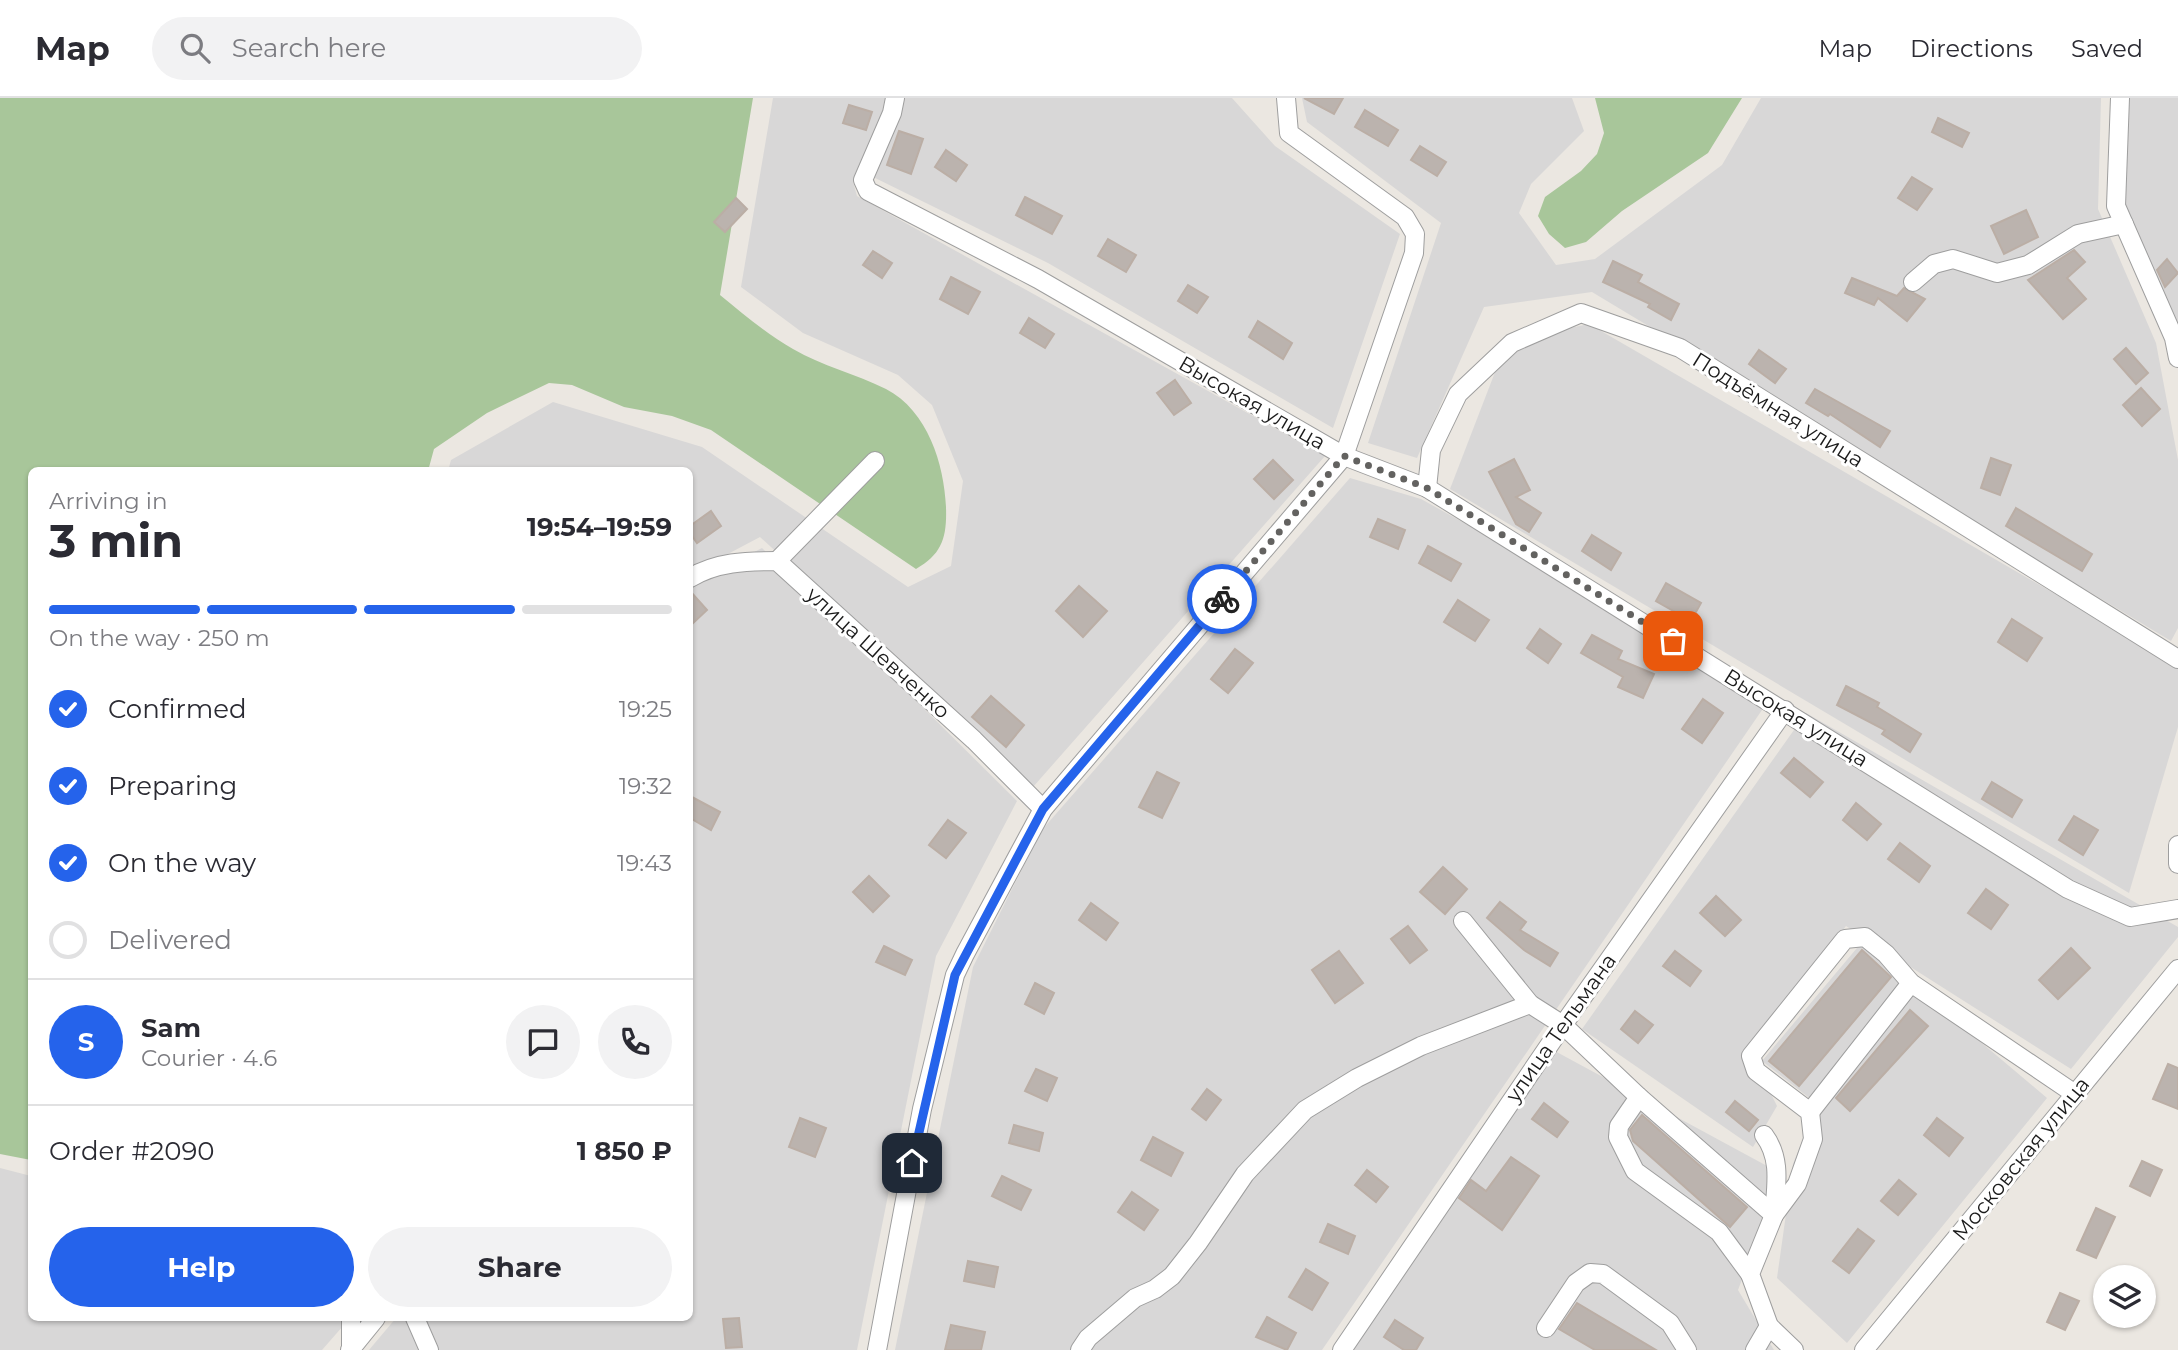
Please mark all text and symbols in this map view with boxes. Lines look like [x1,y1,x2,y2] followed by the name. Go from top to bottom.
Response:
[152,17,642,80] search box
[35,28,110,68] text: Map
[176,29,214,67] icon: search
[232,32,386,64] text: Search here
[1819,34,1872,63] text: Map
[1910,34,2033,63] text: Directions
[2071,34,2143,63] text: Saved
[1688,347,1868,472] street label: Подъёмная улица
[1174,350,1330,455] street label: Высокая улица
[49,487,168,515] text: Arriving in
[527,511,672,543] text: 19:54–19:59
[49,512,183,569] text: 3 min
[1187,564,1257,634] courier
[1203,580,1241,618] icon: bike
[801,581,955,724] street label: улица Шевченко
[1643,611,1703,671] pin
[1654,622,1692,660] icon: bag
[49,624,270,652] text: On the way · 250 m
[1720,663,1873,772] street label: Высокая улица
[49,690,87,728] icon: check
[108,693,247,725] text: Confirmed
[619,695,672,723] text: 19:25
[49,767,87,805] icon: check
[108,770,237,802] text: Preparing
[619,772,672,800] text: 19:32
[49,844,87,882] icon: check
[108,847,256,879] text: On the way
[617,849,672,877] text: 19:43
[108,924,232,956] text: Delivered
[1499,949,1621,1108] street label: улица Тельмана
[506,1005,580,1079] button: chat
[598,1005,672,1079] button: phone
[141,1012,201,1044] text: Sam
[78,1026,94,1058] text: S
[141,1044,277,1072] text: Courier · 4.6
[1947,1072,2094,1246] street label: Московская улица
[882,1133,942,1193] pin
[49,1135,215,1167] text: Order #2090
[577,1135,672,1167] text: 1 850 ₽
[893,1144,931,1182] icon: home
[49,1227,354,1307] button: Help
[368,1227,672,1307] button: Share
[2093,1265,2156,1328] map controls
[2093,1265,2156,1328] button: layers

